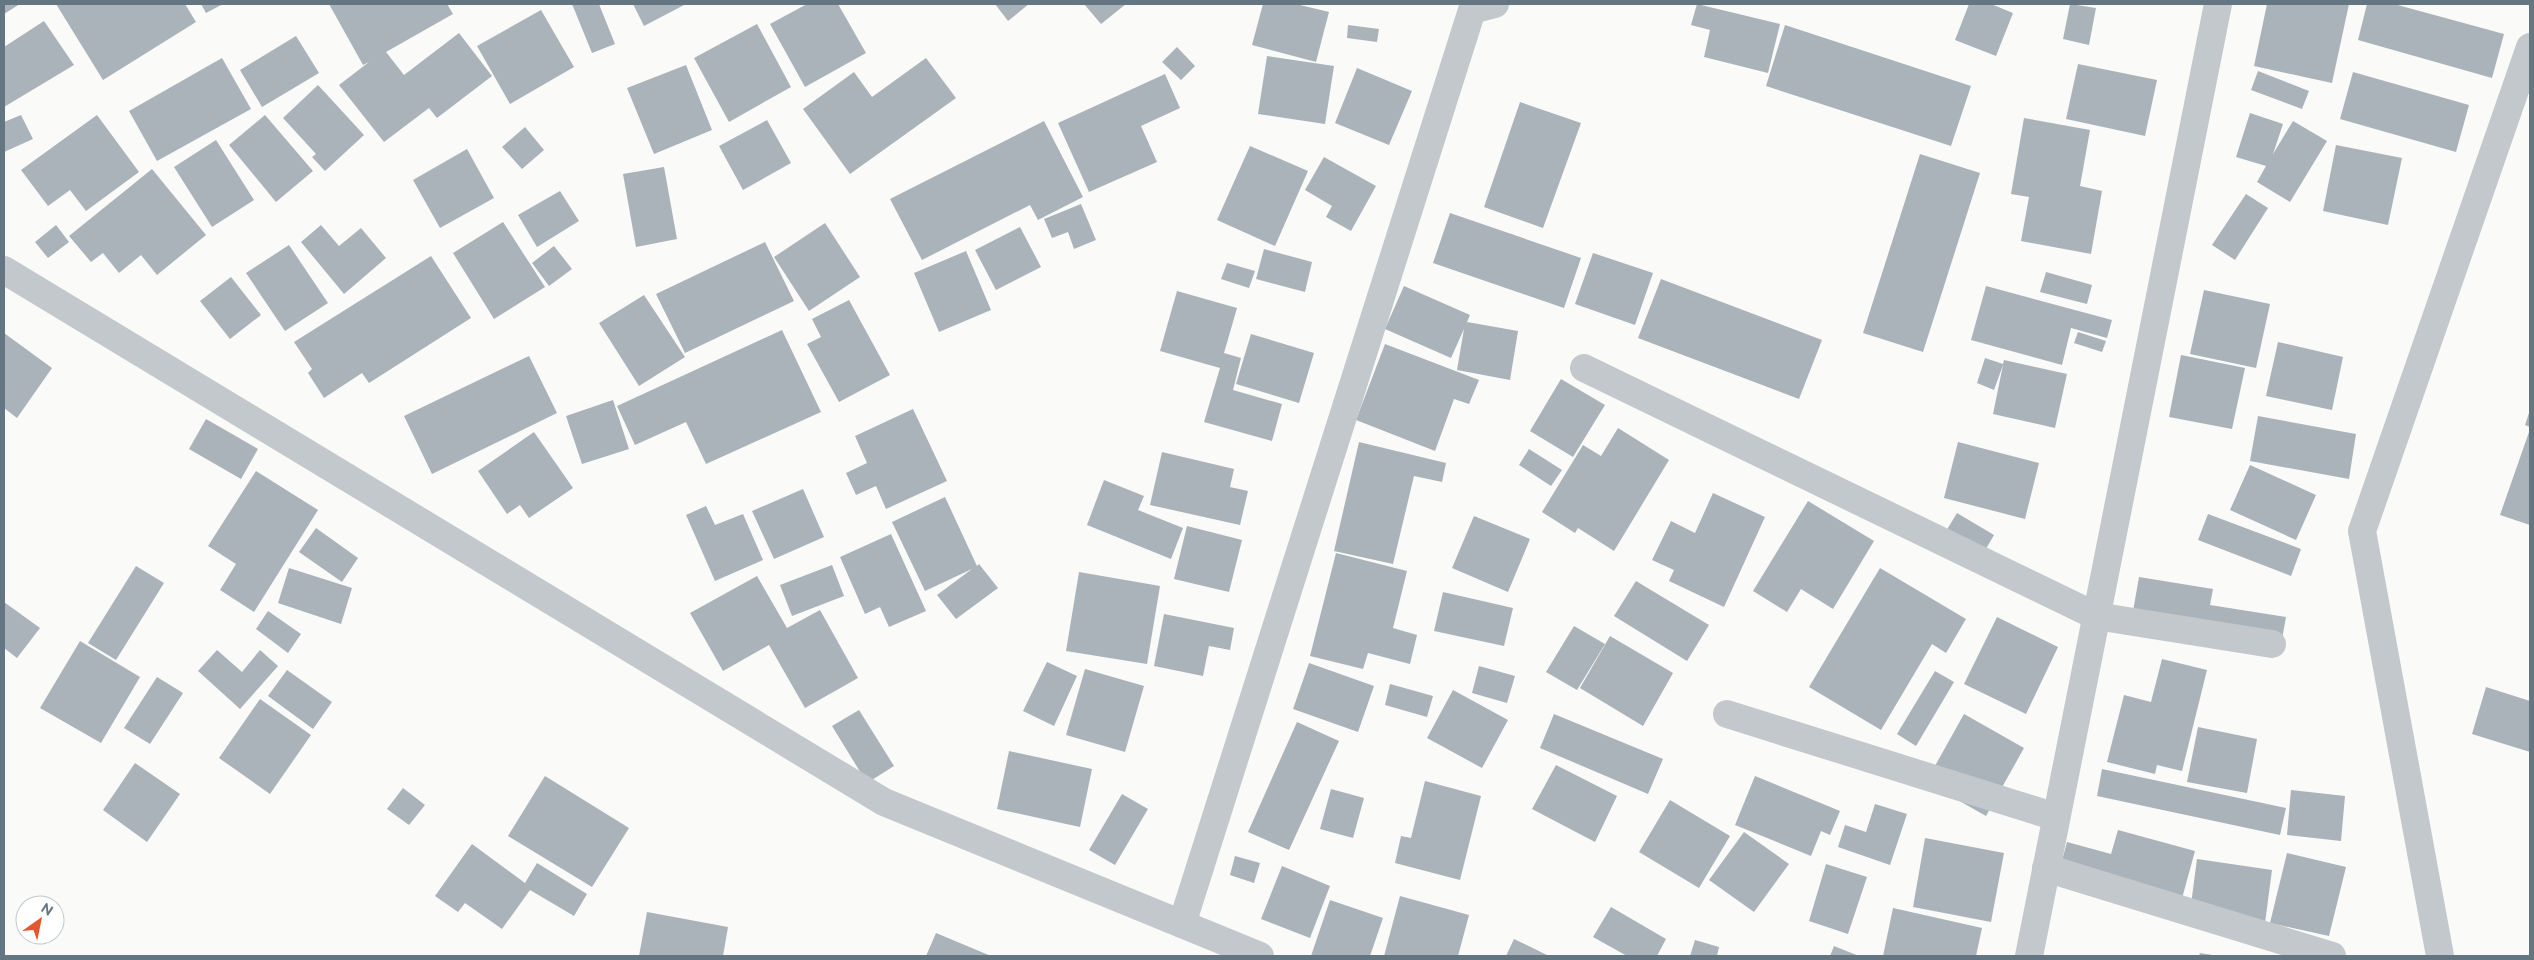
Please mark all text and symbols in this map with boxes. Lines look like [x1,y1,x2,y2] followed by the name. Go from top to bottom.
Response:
[15,895,65,945] north arrow
[38,899,56,919] text: N

